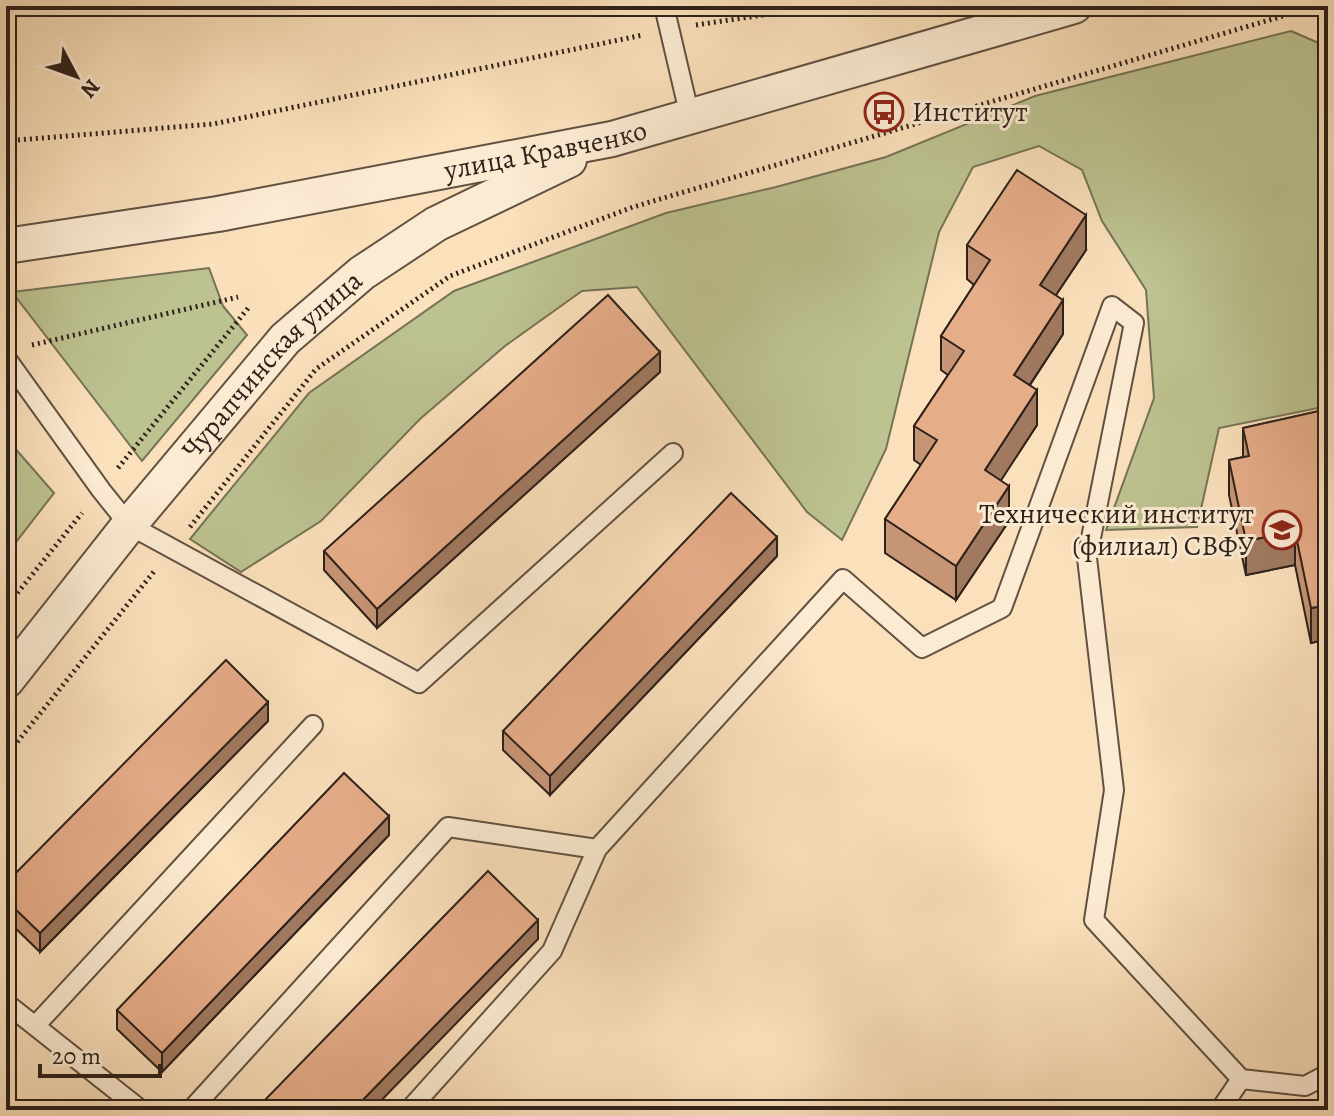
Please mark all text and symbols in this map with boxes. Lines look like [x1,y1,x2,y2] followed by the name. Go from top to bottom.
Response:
[36,36,116,116] north arrow
[74,73,107,104] text: N
[863,91,905,133] bus stop icon: Институт
[912,93,1028,131] place label: Институт
[440,111,651,190] street label: улица Кравченко
[173,262,371,467] street label: Чурапчинская улица
[979,495,1254,565] place label: Технический институт (филиал) СВФУ
[1261,509,1303,551] school or university icon: Технический институт (филиал) СВФУ
[40,1028,160,1078] scale bar
[52,1040,101,1072] text: 20 m

